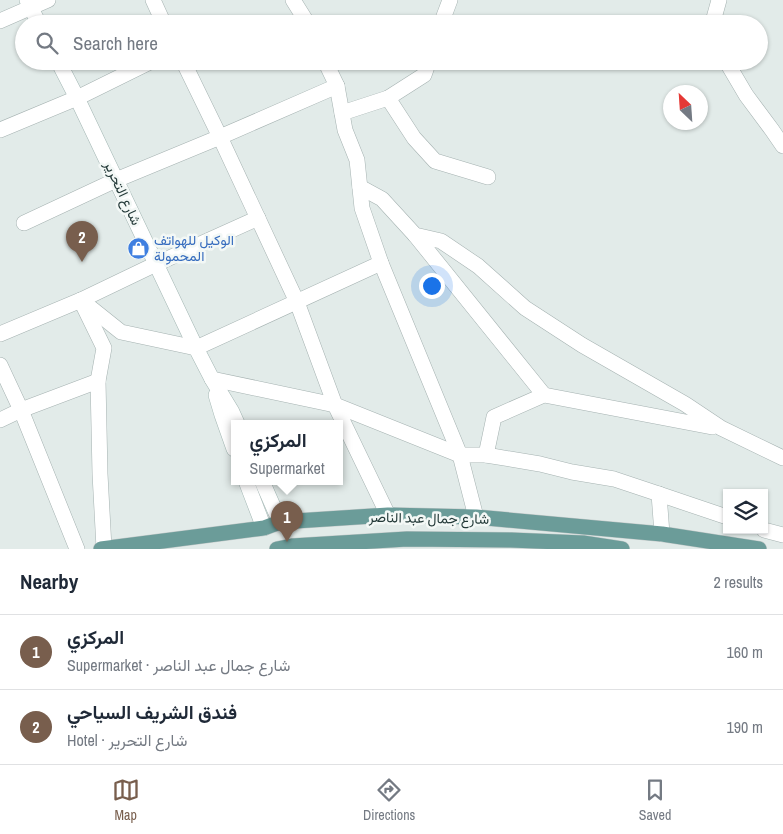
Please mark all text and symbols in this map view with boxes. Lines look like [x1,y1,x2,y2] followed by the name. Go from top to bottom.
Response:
[15,15,768,70] search box
[33,29,61,57] icon: search
[73,30,158,56] text: Search here
[663,85,708,130] north arrow
[98,157,146,229] street label: شارع التحرير
[66,221,98,262] pin: 2
[154,231,234,265] place label: الوكيل للهواتف المحمولة
[126,236,150,260] shop icon: الوكيل للهواتف المحمولة
[419,273,445,299] your location
[231,420,343,485] popup
[249,427,307,453] text: المركزي
[249,457,325,479] text: Supermarket
[723,489,768,534] map controls
[723,489,768,534] button: layers
[271,501,303,542] pin: 1
[368,508,489,530] street label: شارع جمال عبد الناصر
[20,567,78,596] text: Nearby
[713,571,763,593] text: 2 results
[67,624,124,650] text: المركزي
[32,641,40,663] text: 1
[727,641,763,663] text: 160 m
[67,654,290,676] text: Supermarket · شارع جمال عبد الناصر
[67,699,237,725] text: فندق الشريف السياحي
[32,716,40,738] text: 2
[727,716,763,738] text: 190 m
[67,729,187,751] text: Hotel · شارع التحرير
[112,776,140,824] tab: Map
[363,776,415,824] tab: Directions
[639,776,671,824] tab: Saved

